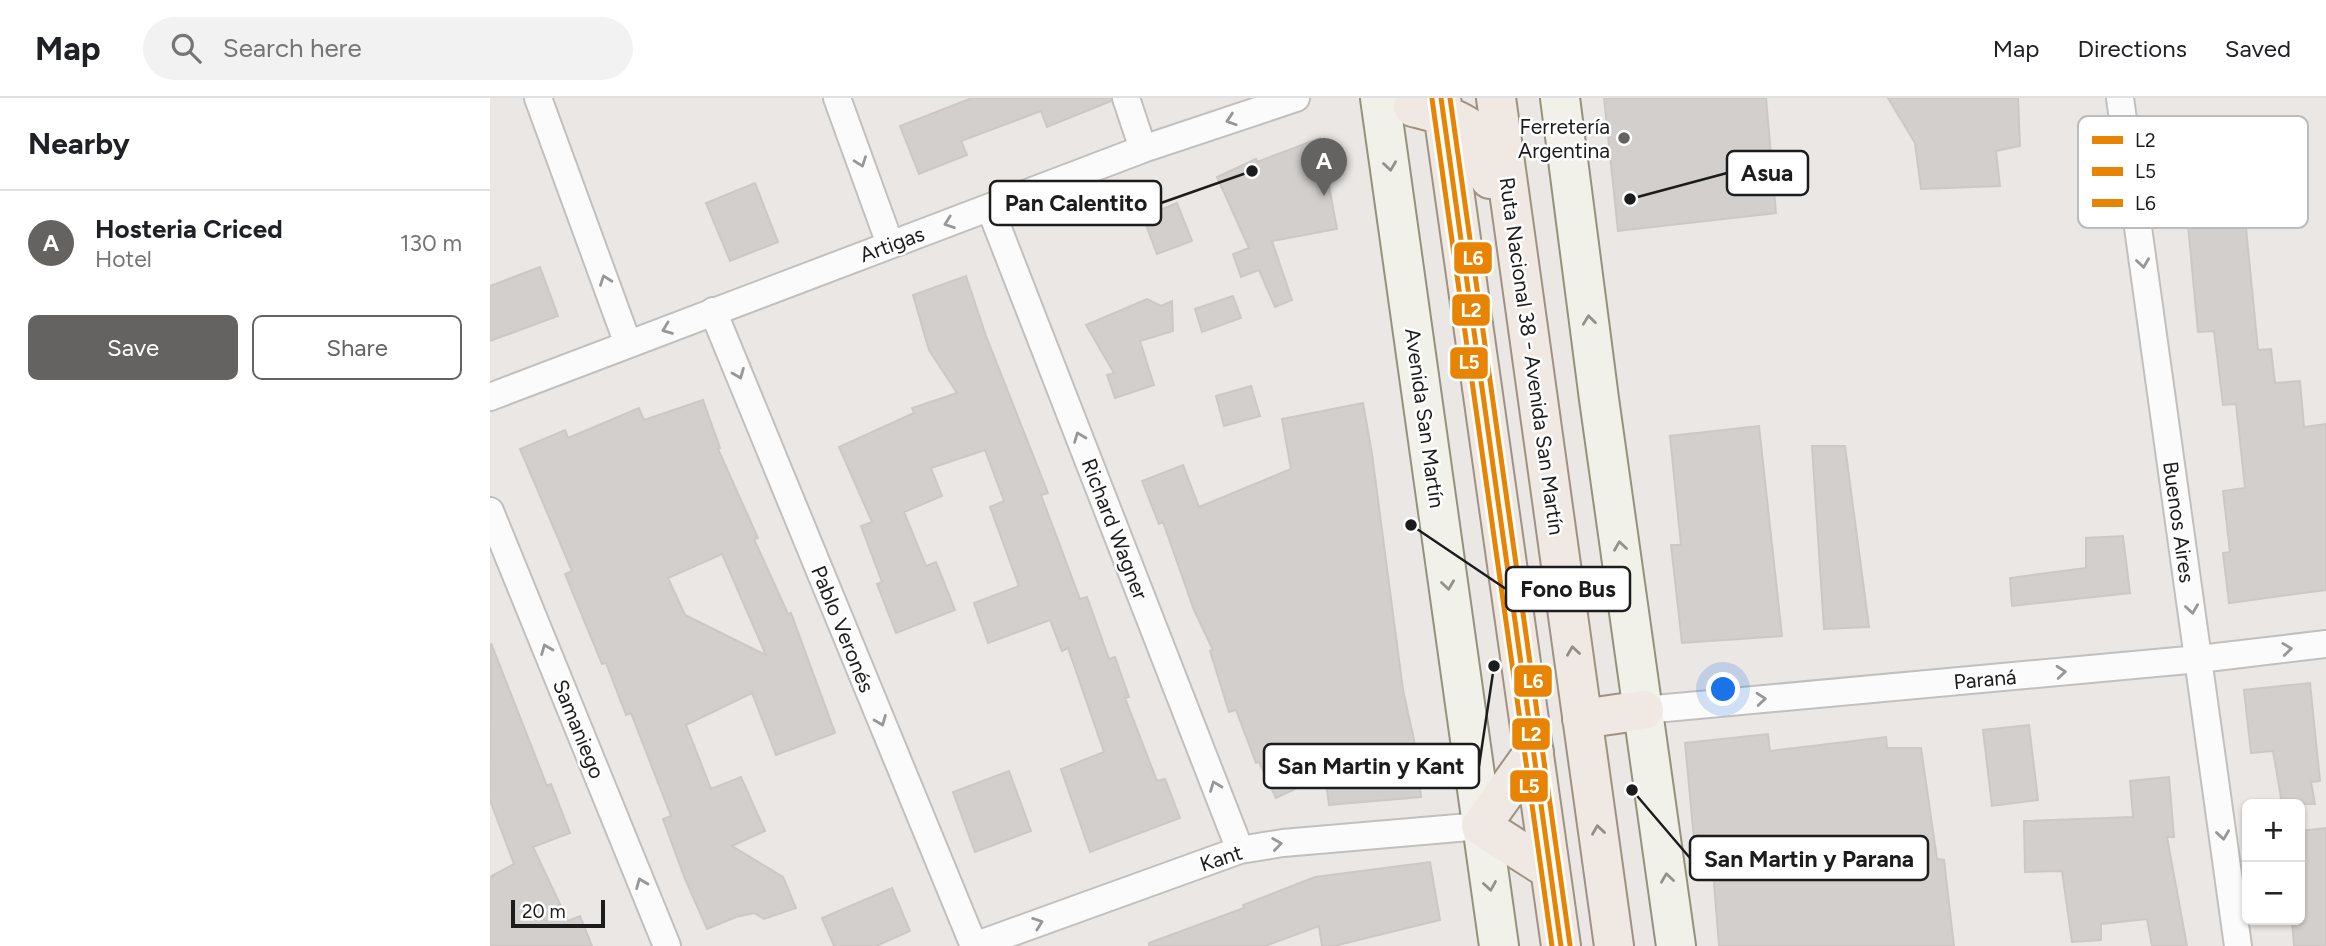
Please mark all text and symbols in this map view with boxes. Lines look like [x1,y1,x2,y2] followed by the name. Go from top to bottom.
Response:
[143,17,633,80] search box
[35,29,101,68] text: Map
[167,29,205,67] icon: search
[223,32,362,64] text: Search here
[1993,34,2039,63] text: Map
[2077,34,2187,63] text: Directions
[2225,34,2291,63] text: Saved
[1226,111,1238,126] one-way arrow
[1518,114,1610,163] place label: Ferretería Argentina
[2078,116,2308,228] legend
[28,125,130,162] text: Nearby
[2135,129,2156,152] text: L2
[1616,130,1632,146] marker: Ferretería Argentina
[1301,138,1347,196] pin: A
[1727,151,1808,195] callout: Asua
[852,156,866,168] one-way arrow
[1741,159,1793,187] text: Asua
[1382,160,1397,171] one-way arrow
[2135,160,2156,183] text: L5
[1494,175,1570,537] street label: Ruta Nacional 38 - Avenida San Martín
[990,181,1161,225] callout: Pan Calentito
[1005,189,1147,217] text: Pan Calentito
[2135,192,2156,215] text: L6
[95,213,283,245] text: Hosteria Criced
[943,215,955,229] one-way arrow
[856,221,928,267] street label: Artigas
[43,229,59,257] text: A
[400,229,462,257] text: 130 m
[1453,241,1493,275] line badge: L6
[95,245,152,273] text: Hotel
[1462,247,1484,270] text: L6
[2135,257,2150,268] one-way arrow
[599,274,613,286] one-way arrow
[1451,293,1491,327] line badge: L2
[1460,299,1482,322] text: L2
[28,315,238,380] button: Save
[252,315,462,380] button: Share
[1581,315,1596,326] one-way arrow
[661,321,674,335] one-way arrow
[1400,326,1450,510] street label: Avenida San Martín
[1449,346,1489,380] line badge: L5
[1458,351,1480,374] text: L5
[731,367,745,380] one-way arrow
[1074,432,1088,444] one-way arrow
[1077,455,1153,603] street label: Richard Wagner
[2158,460,2200,584] street label: Buenos Aires
[1613,540,1628,552] one-way arrow
[806,562,880,696] street label: Pablo Veronés
[1506,567,1630,611] callout: Fono Bus
[1520,575,1616,603] text: Fono Bus
[1440,579,1455,591] one-way arrow
[2184,603,2199,615] one-way arrow
[2281,641,2293,656] one-way arrow
[541,644,555,656] one-way arrow
[1566,645,1581,657] one-way arrow
[1513,664,1553,698] line badge: L6
[1953,664,2017,694] street label: Paraná
[2055,665,2066,680] one-way arrow
[1522,670,1544,693] text: L6
[1706,672,1740,706] your location
[548,676,610,782] street label: Samaniego
[1755,692,1767,707] one-way arrow
[873,714,887,726] one-way arrow
[1511,717,1551,751] line badge: L2
[1520,723,1542,746] text: L2
[1264,744,1479,788] callout: San Martin y Kant
[1277,752,1465,780] text: San Martin y Kant
[1509,769,1549,803] line badge: L5
[1518,775,1540,798] text: L5
[1210,781,1224,793] one-way arrow
[2242,799,2305,925] map controls
[2242,799,2305,862] button: +
[1590,824,1605,836] one-way arrow
[2215,829,2230,840] one-way arrow
[1690,836,1928,880] callout: San Martin y Parana
[1271,837,1283,852] one-way arrow
[1197,839,1245,877] street label: Kant
[1704,845,1914,873] text: San Martin y Parana
[2242,862,2305,925] button: −
[1659,873,1674,884] one-way arrow
[636,877,650,889] one-way arrow
[1482,880,1497,892] one-way arrow
[511,897,606,929] scale bar
[522,900,566,923] text: 20 m
[1032,917,1044,931] one-way arrow

